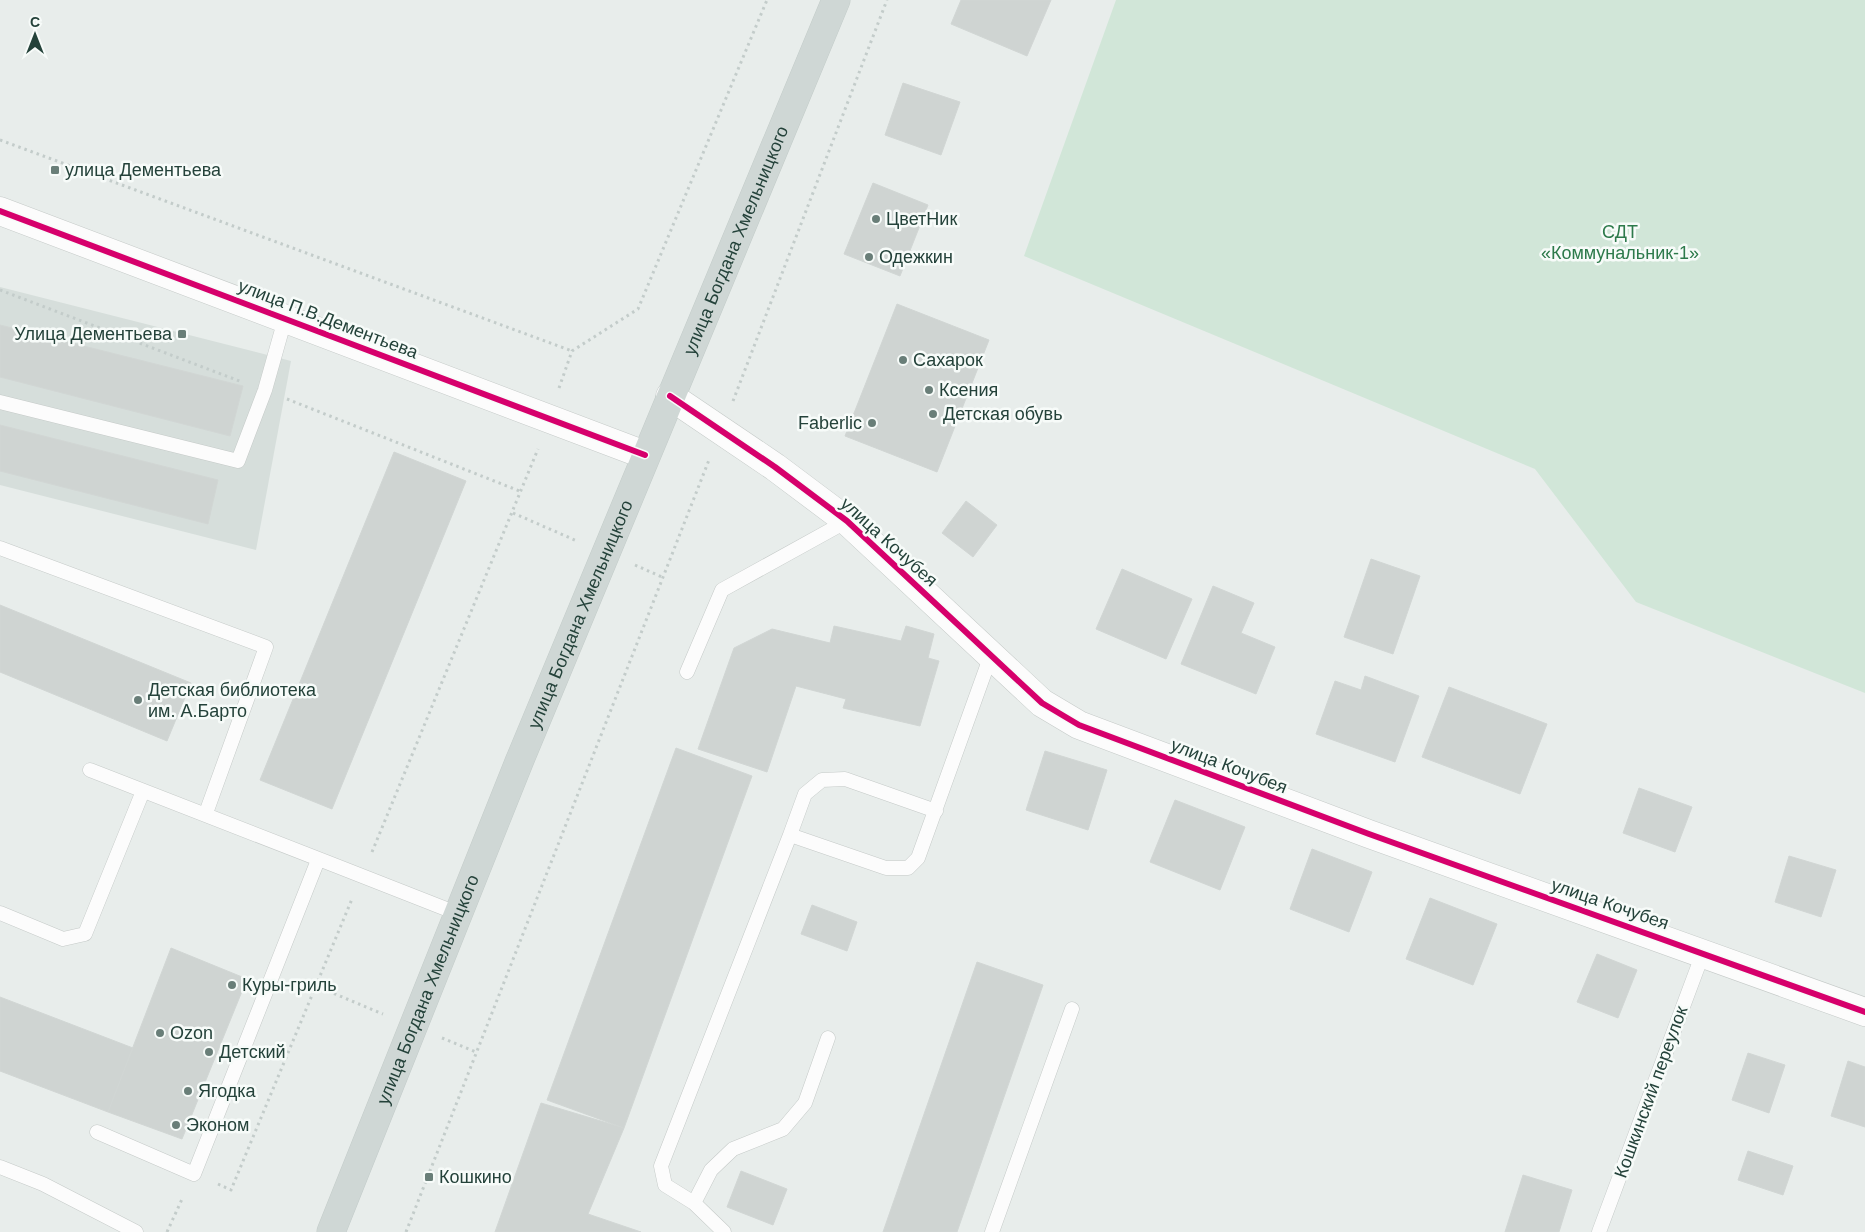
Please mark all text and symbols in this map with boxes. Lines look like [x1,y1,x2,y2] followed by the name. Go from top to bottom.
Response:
[10,10,60,60] north arrow
[30,14,40,30] text: С
[679,123,792,358] street label: улица Богдана Хмельницкого
[65,160,222,180] place label: улица Дементьева
[49,164,61,176] marker: улица Дементьева
[886,209,957,229] place label: ЦветНик
[870,213,882,225] marker: ЦветНик
[1541,222,1699,263] park label: СДТ «Коммунальник-1»
[879,247,953,267] place label: Одежкин
[863,251,875,263] marker: Одежкин
[235,275,422,363] street label: улица П.В.Дементьева
[14,324,173,344] place label: Улица Дементьева
[176,328,188,340] marker: Улица Дементьева
[913,350,983,370] place label: Сахарок
[897,354,909,366] marker: Сахарок
[939,380,998,400] place label: Ксения
[923,384,935,396] marker: Ксения
[943,404,1063,424] place label: Детская обувь
[927,408,939,420] marker: Детская обувь
[798,413,862,433] place label: Faberlic
[866,417,878,429] marker: Faberlic
[837,493,941,591] street label: улица Кочубея
[524,497,637,732] street label: улица Богдана Хмельницкого
[148,680,317,721] place label: Детская библиотека им. А.Барто
[132,694,144,706] marker: Детская библиотека им. А.Барто
[1168,735,1290,797] street label: улица Кочубея
[373,872,483,1108] street label: улица Богдана Хмельницкого
[1549,875,1671,933] street label: улица Кочубея
[242,975,337,995] place label: Куры-гриль
[226,979,238,991] marker: Куры-гриль
[1611,1003,1691,1181] street label: Кошкинский переулок
[170,1023,213,1043] place label: Ozon
[154,1027,166,1039] marker: Ozon
[219,1042,286,1062] place label: Детский
[203,1046,215,1058] marker: Детский
[198,1081,257,1101] place label: Ягодка
[182,1085,194,1097] marker: Ягодка
[186,1115,249,1135] place label: Эконом
[170,1119,182,1131] marker: Эконом
[439,1167,512,1187] place label: Кошкино
[423,1171,435,1183] marker: Кошкино

